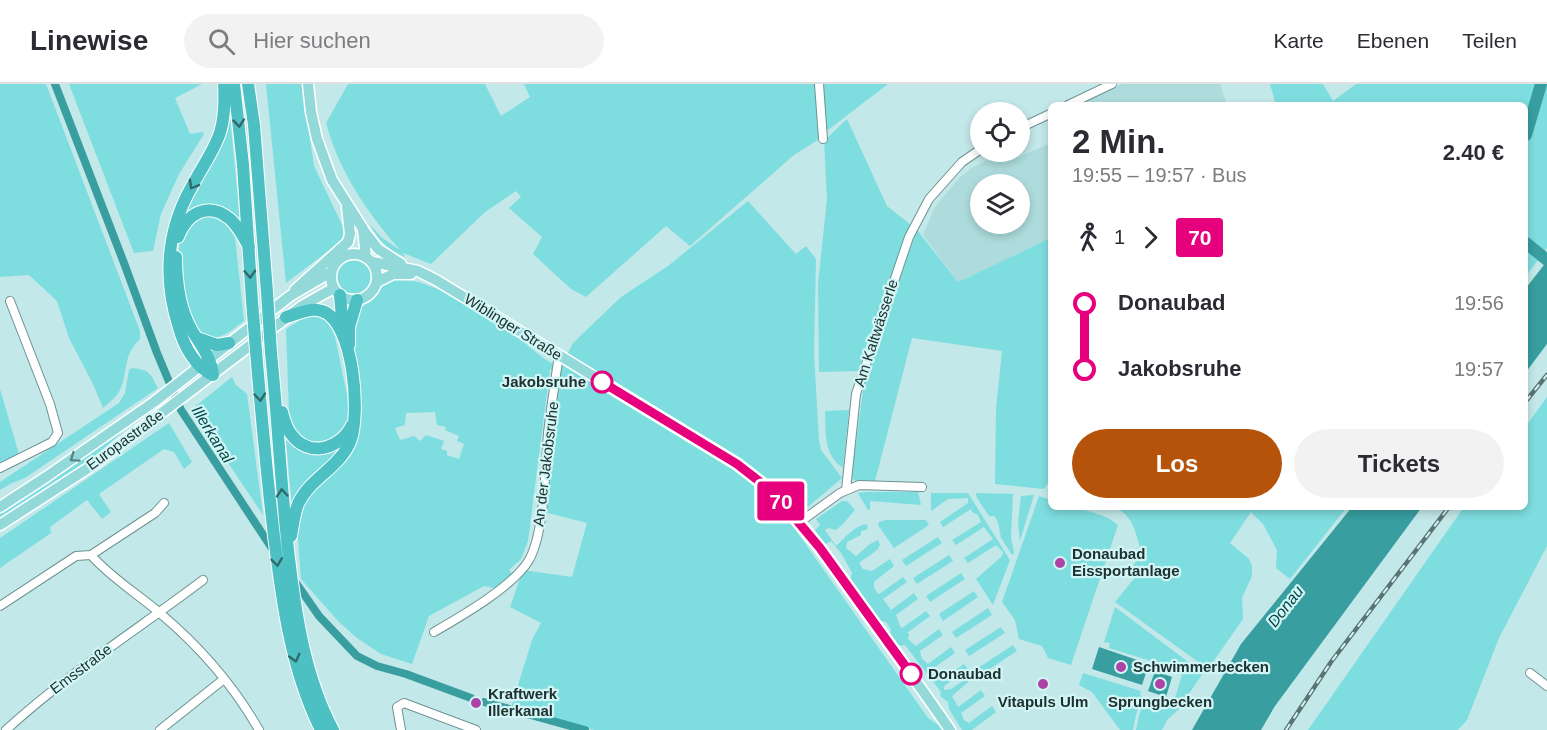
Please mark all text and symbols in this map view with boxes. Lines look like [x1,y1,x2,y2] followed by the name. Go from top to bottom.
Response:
[184,14,604,68] search box
[30,25,148,56] text: Linewise
[205,25,238,58] icon: search
[253,28,371,53] text: Hier suchen
[1274,29,1324,52] text: Karte
[1357,29,1429,52] text: Ebenen
[1462,29,1517,52] text: Teilen
[970,102,1030,234] map controls
[970,102,1030,162] button: locate
[232,119,244,128] one-way arrow
[1072,123,1166,160] text: 2 Min.
[1443,140,1504,165] text: 2.40 €
[1072,164,1247,186] text: 19:55 – 19:57 · Bus
[970,174,1030,234] button: layers
[189,179,200,189] one-way arrow
[1072,221,1105,254] icon: walk
[1134,221,1167,254] icon: forward
[1114,226,1125,248] text: 1
[1188,226,1211,249] text: 70
[244,270,257,279] one-way arrow
[850,277,901,389] street label: Am Kaltwässerle
[461,290,565,363] street label: Wiblinger Straße
[1118,290,1226,315] text: Donaubad
[1454,292,1504,314] text: 19:56
[1118,356,1242,381] text: Jakobsruhe
[1454,358,1504,380] text: 19:57
[591,371,613,393] marker: Jakobsruhe
[502,373,586,390] place label: Jakobsruhe
[253,393,266,402] one-way arrow
[529,400,562,527] street label: An der Jakobsruhe
[188,403,237,466] water label: Illerkanal
[83,406,166,473] street label: Europastraße
[1072,429,1282,498] button: Los
[1294,429,1504,498] button: Tickets
[70,451,81,462] one-way arrow
[754,482,808,520] line badge: 70
[276,489,289,498] one-way arrow
[769,490,793,513] text: 70
[1072,545,1180,579] place label: Donaubad Eissportanlage
[1053,556,1067,570] marker: Donaubad Eissportanlage
[270,557,283,566] one-way arrow
[1264,582,1307,630] water label: Donau
[47,640,115,697] street label: Emsstraße
[288,652,301,662] one-way arrow
[1133,658,1269,675] place label: Schwimmerbecken
[1114,660,1128,674] marker: Schwimmerbecken
[900,663,922,685] marker: Donaubad
[928,665,1001,682] place label: Donaubad
[1036,677,1050,691] marker: Vitapuls Ulm
[1153,677,1167,691] marker: Sprungbecken
[488,685,558,719] place label: Kraftwerk Illerkanal
[998,693,1088,710] place label: Vitapuls Ulm
[1108,693,1212,710] place label: Sprungbecken
[469,696,483,710] marker: Kraftwerk Illerkanal

